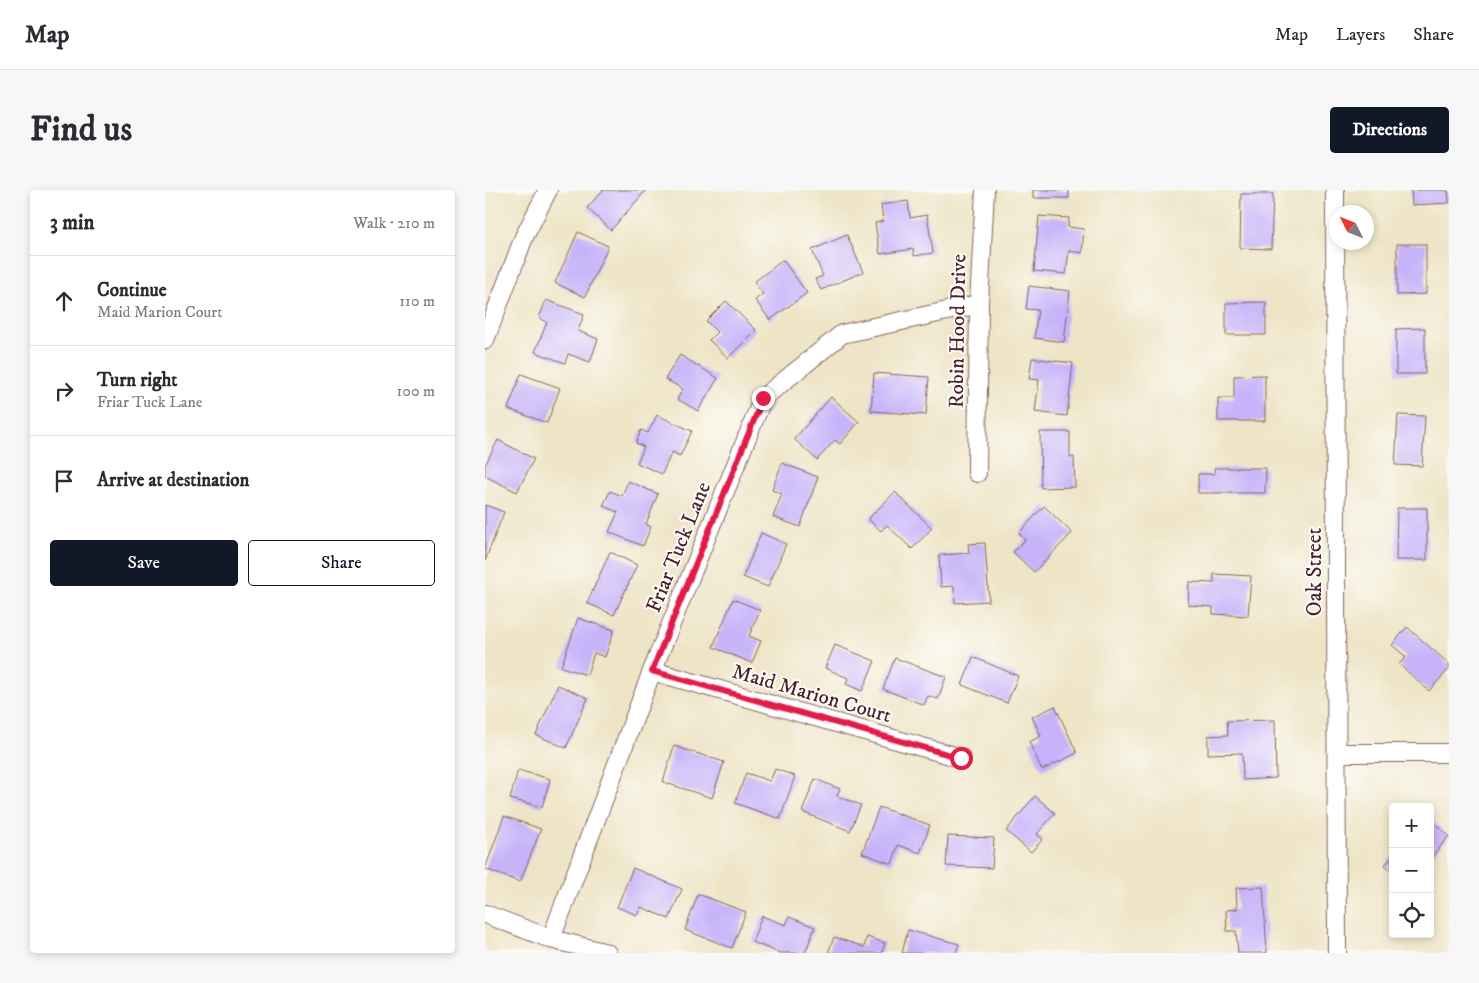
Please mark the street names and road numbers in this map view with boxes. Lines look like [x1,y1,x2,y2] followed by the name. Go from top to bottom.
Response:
[944,253,972,408] street label: Robin Hood Drive
[641,478,717,616] street label: Friar Tuck Lane
[1302,528,1328,616] street label: Oak Street
[729,659,895,729] street label: Maid Marion Court

